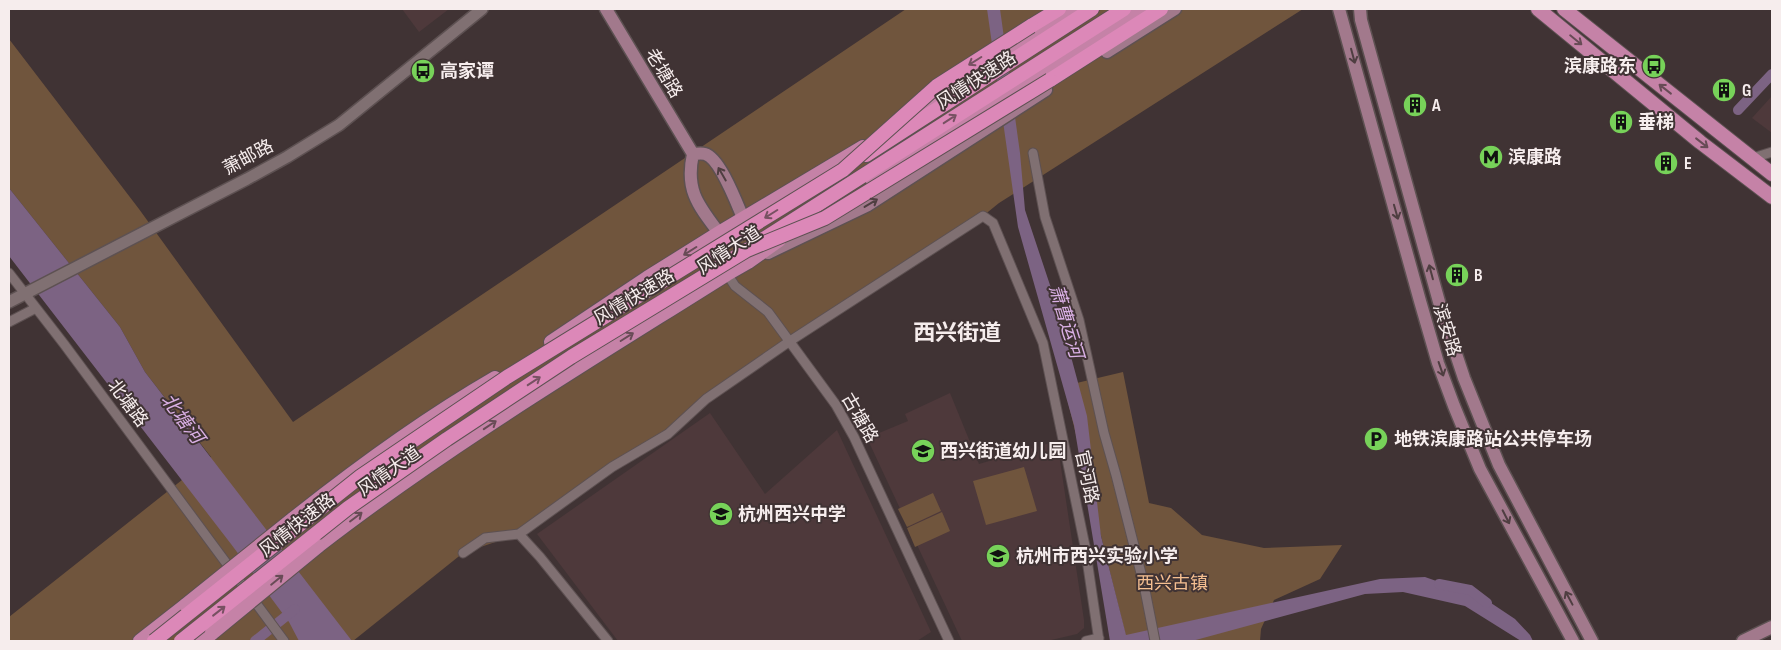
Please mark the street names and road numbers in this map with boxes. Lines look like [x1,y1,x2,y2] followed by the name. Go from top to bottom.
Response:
[641,45,686,102] street label: 老塘路
[933,47,1020,114] street label: 风情快速路
[219,135,277,179] street label: 萧邮路
[693,222,765,279] street label: 风情大道
[590,265,678,330] street label: 风情快速路
[1429,301,1464,359] street label: 滨安路
[103,375,152,431] street label: 北塘路
[837,390,882,447] street label: 古塘路
[354,442,425,501] street label: 风情大道
[1071,449,1102,506] street label: 官河路
[255,489,339,561] street label: 风情快速路

